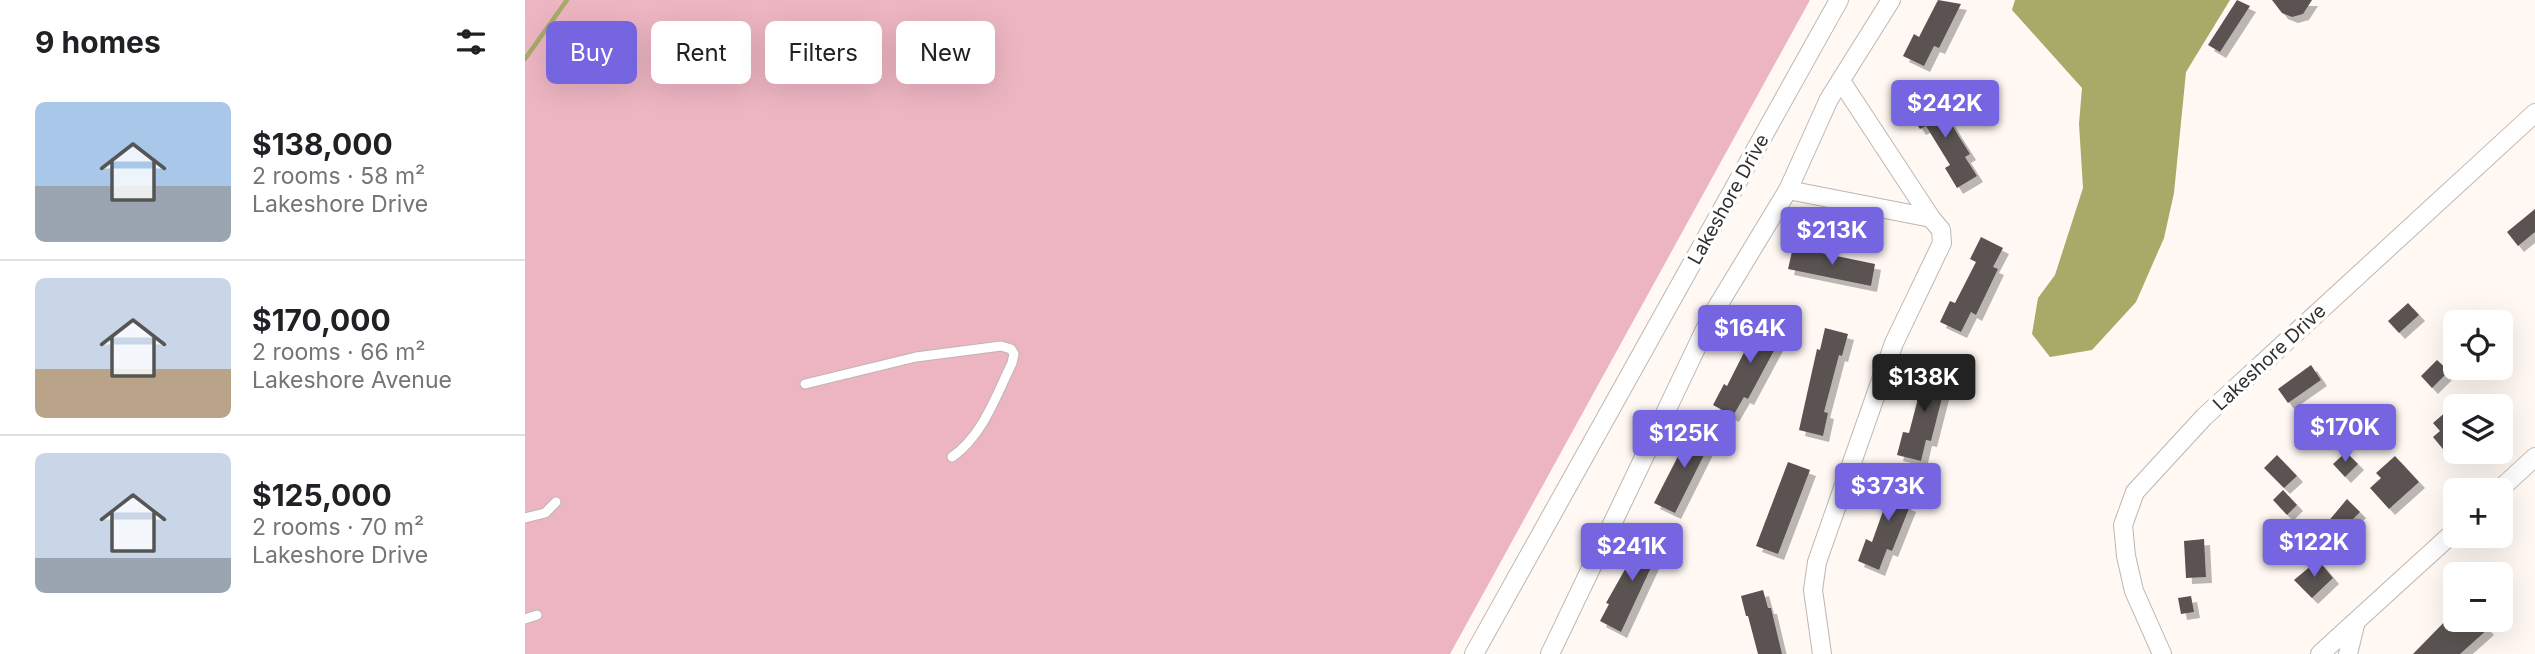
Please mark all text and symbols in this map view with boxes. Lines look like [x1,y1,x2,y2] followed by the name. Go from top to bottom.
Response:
[546,21,637,84] chip: Buy
[651,21,751,84] chip: Rent
[765,21,882,84] chip: Filters
[896,21,995,84] chip: New
[452,23,490,61] icon: filters
[35,24,161,60] text: 9 homes
[1896,80,1994,140] pin: $242K
[1907,89,1983,117] text: $242K
[252,126,393,162] text: $138,000
[91,130,175,214] icon: home
[1683,130,1774,268] street label: Lakeshore Drive
[252,162,425,190] text: 2 rooms · 58 m²
[252,190,428,218] text: Lakeshore Drive
[1783,208,1881,267] pin: $213K
[1797,216,1867,244] text: $213K
[2208,299,2330,415] street label: Lakeshore Drive
[252,302,391,338] text: $170,000
[91,306,175,390] icon: home
[1701,306,1799,365] pin: $164K
[2443,310,2513,632] map controls
[2443,310,2513,380] button: locate
[1714,314,1786,342] text: $164K
[252,338,426,366] text: 2 rooms · 66 m²
[1875,354,1973,414] pin: $138K
[1888,363,1960,391] text: $138K
[252,366,452,394] text: Lakeshore Avenue
[2443,394,2513,464] button: layers
[2296,405,2394,464] pin: $170K
[1635,410,1733,470] pin: $125K
[2310,413,2380,441] text: $170K
[1649,419,1719,447] text: $125K
[1839,463,1937,523] pin: $373K
[1851,472,1925,500] text: $373K
[252,477,392,513] text: $125,000
[2443,478,2513,548] button: +
[91,481,175,565] icon: home
[252,513,424,541] text: 2 rooms · 70 m²
[2265,520,2363,579] pin: $122K
[1583,524,1681,583] pin: $241K
[2279,528,2349,556] text: $122K
[1597,532,1667,560] text: $241K
[252,541,428,569] text: Lakeshore Drive
[2443,562,2513,632] button: −

